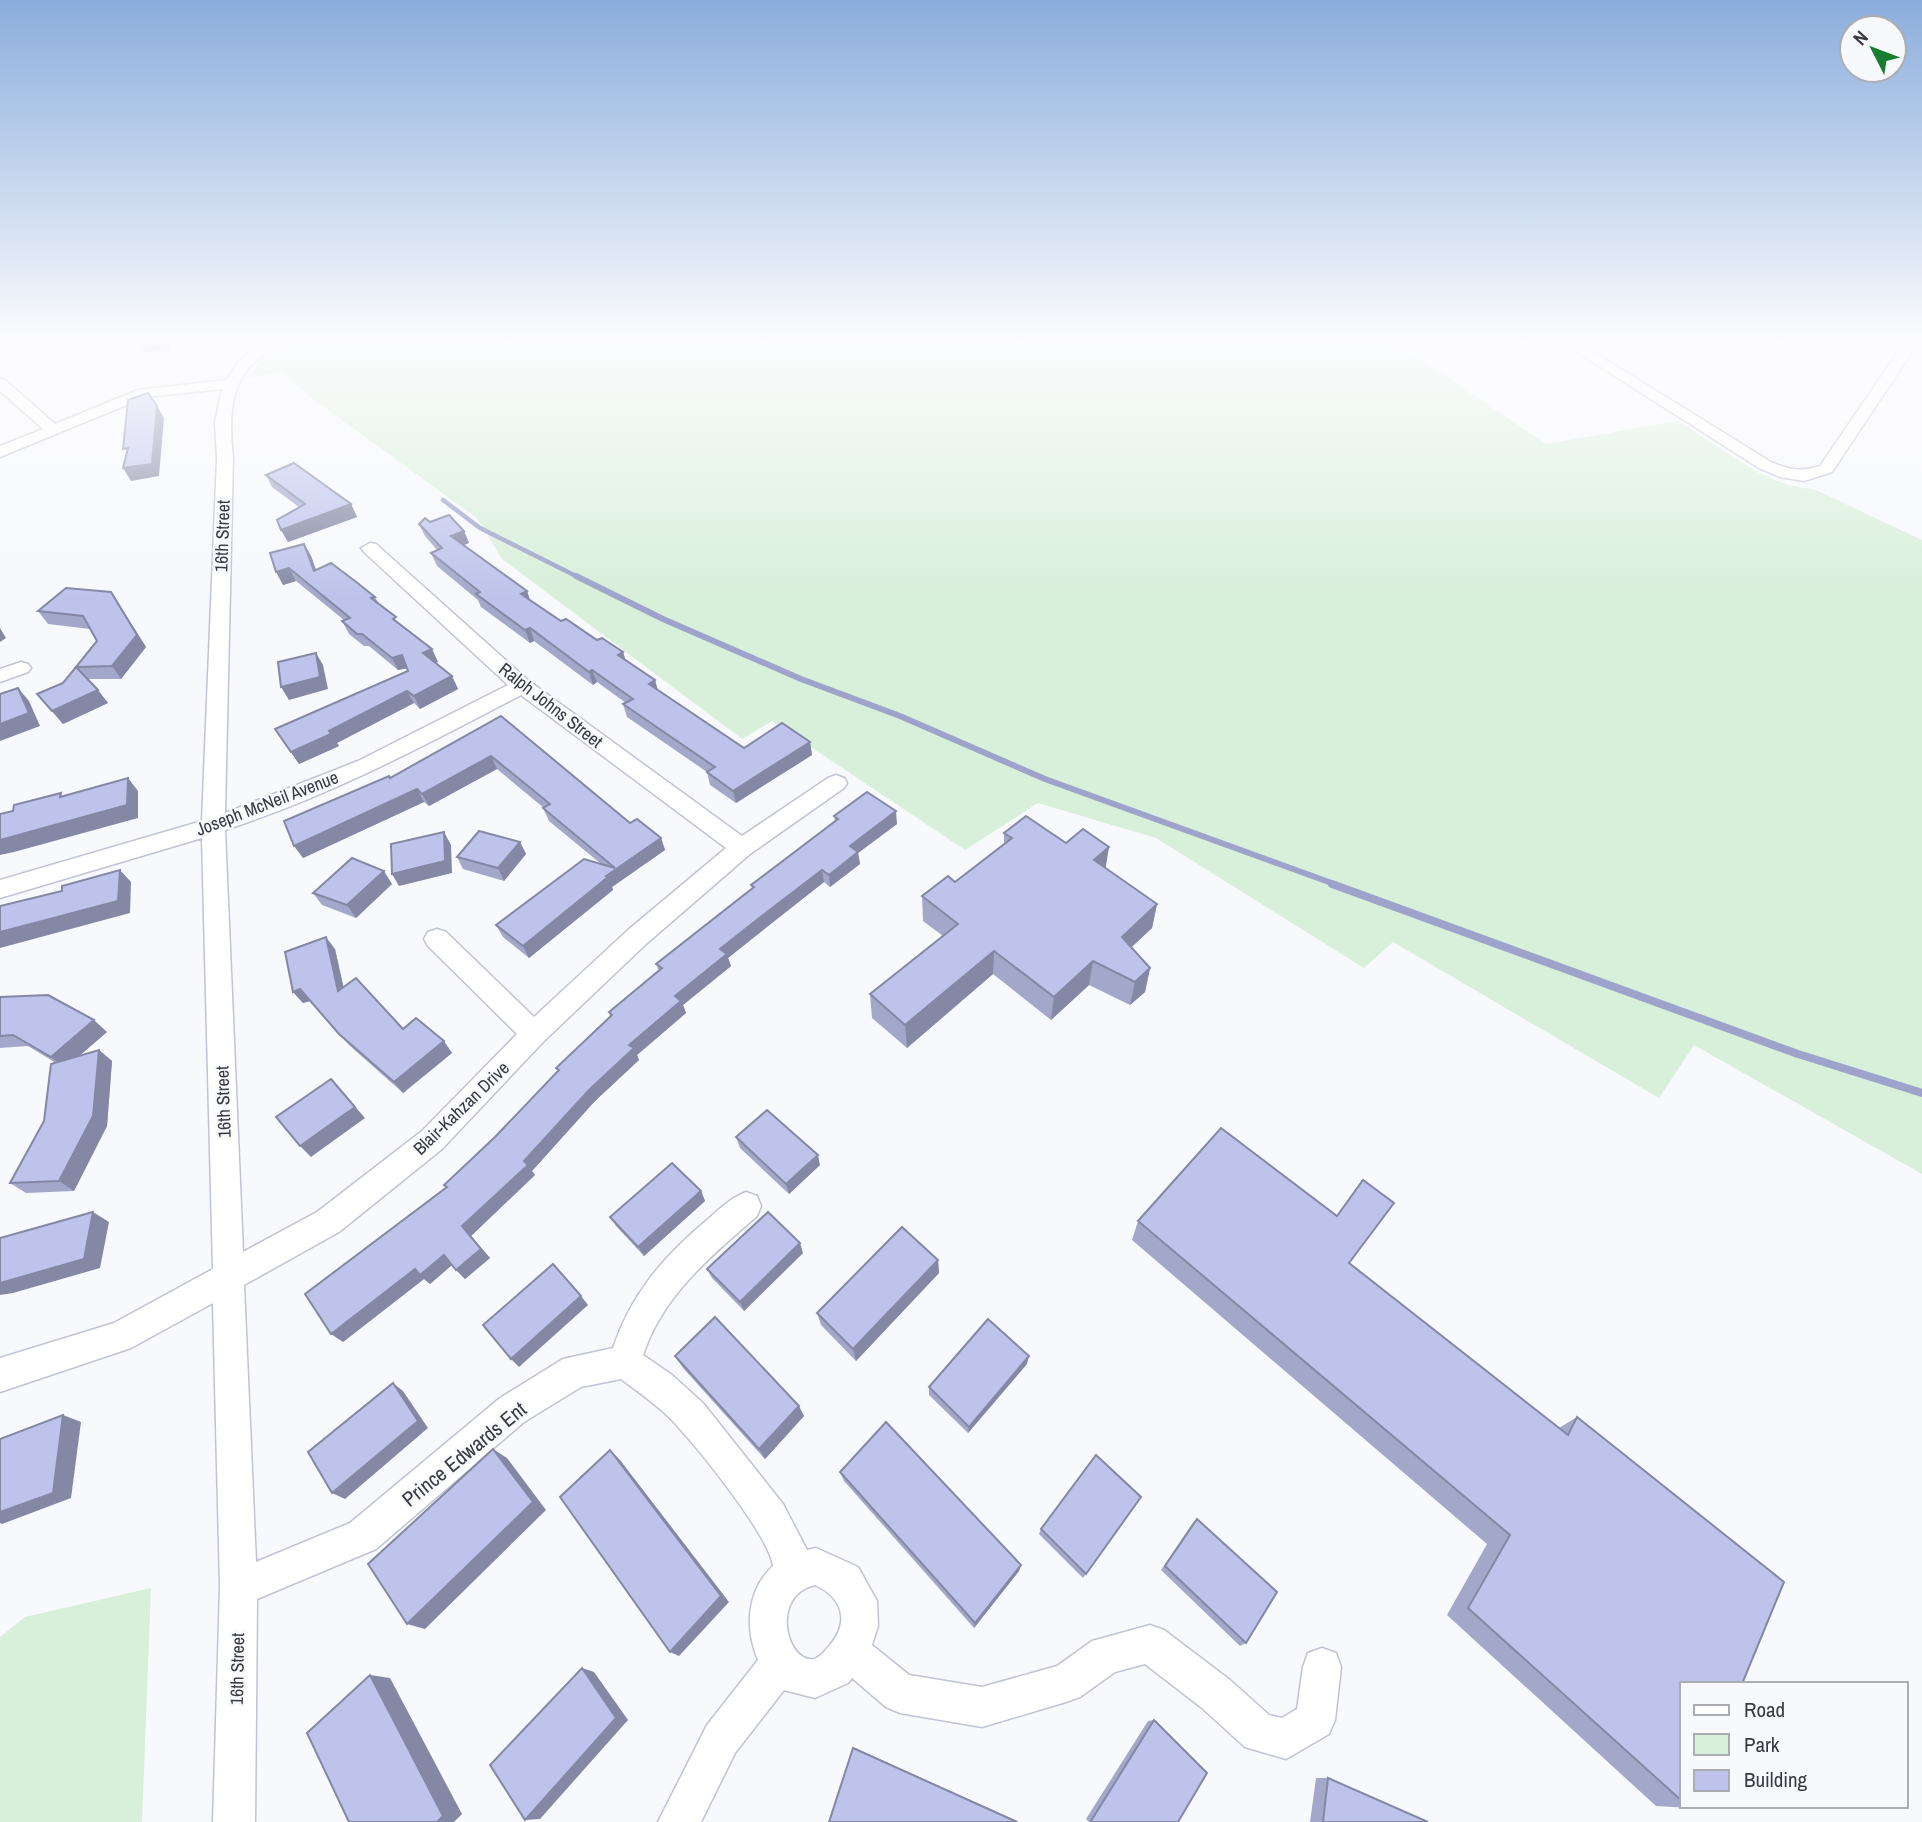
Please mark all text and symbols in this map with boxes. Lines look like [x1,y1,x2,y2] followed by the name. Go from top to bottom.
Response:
[1838,14,1908,84] north arrow
[1847,25,1874,51] text: N
[208,499,236,573] street label: 16th Street
[494,657,608,753] street label: Ralph Johns Street
[192,764,342,842] street label: Joseph McNeil Avenue
[407,1056,515,1160] street label: Blair-Kahzan Drive
[209,1065,237,1139] street label: 16th Street
[396,1395,532,1513] street label: Prince Edwards Ent
[224,1633,250,1705] street label: 16th Street
[1680,1682,1908,1808] legend
[1744,1695,1785,1724] text: Road
[1744,1730,1780,1759] text: Park
[1744,1765,1808,1794] text: Building

